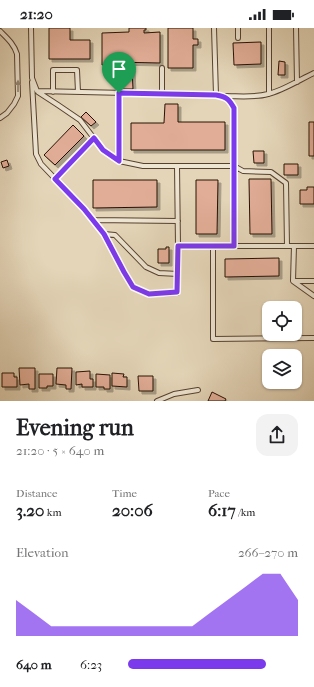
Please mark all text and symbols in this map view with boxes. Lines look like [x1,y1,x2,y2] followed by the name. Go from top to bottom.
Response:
[20,5,53,23] text: 21:20
[102,52,136,93] pin
[108,58,130,80] icon: arrive
[15,79,21,92] one-way arrow
[262,301,302,389] map controls
[262,301,302,341] button: locate
[262,349,302,389] button: layers
[256,414,298,456] button: share
[16,415,134,441] text: Evening run
[16,443,104,458] text: 21:20 · 5 × 640 m
[16,487,57,500] text: Distance
[112,487,137,500] text: Time
[208,487,230,500] text: Pace
[16,500,44,520] text: 3.20
[112,500,153,520] text: 20:06
[208,500,236,520] text: 6:17
[44,506,62,519] text: km
[236,506,255,519] text: /km
[16,545,69,560] text: Elevation
[238,545,298,560] text: 266–270 m
[16,657,51,672] text: 640 m
[80,657,102,672] text: 6:23

